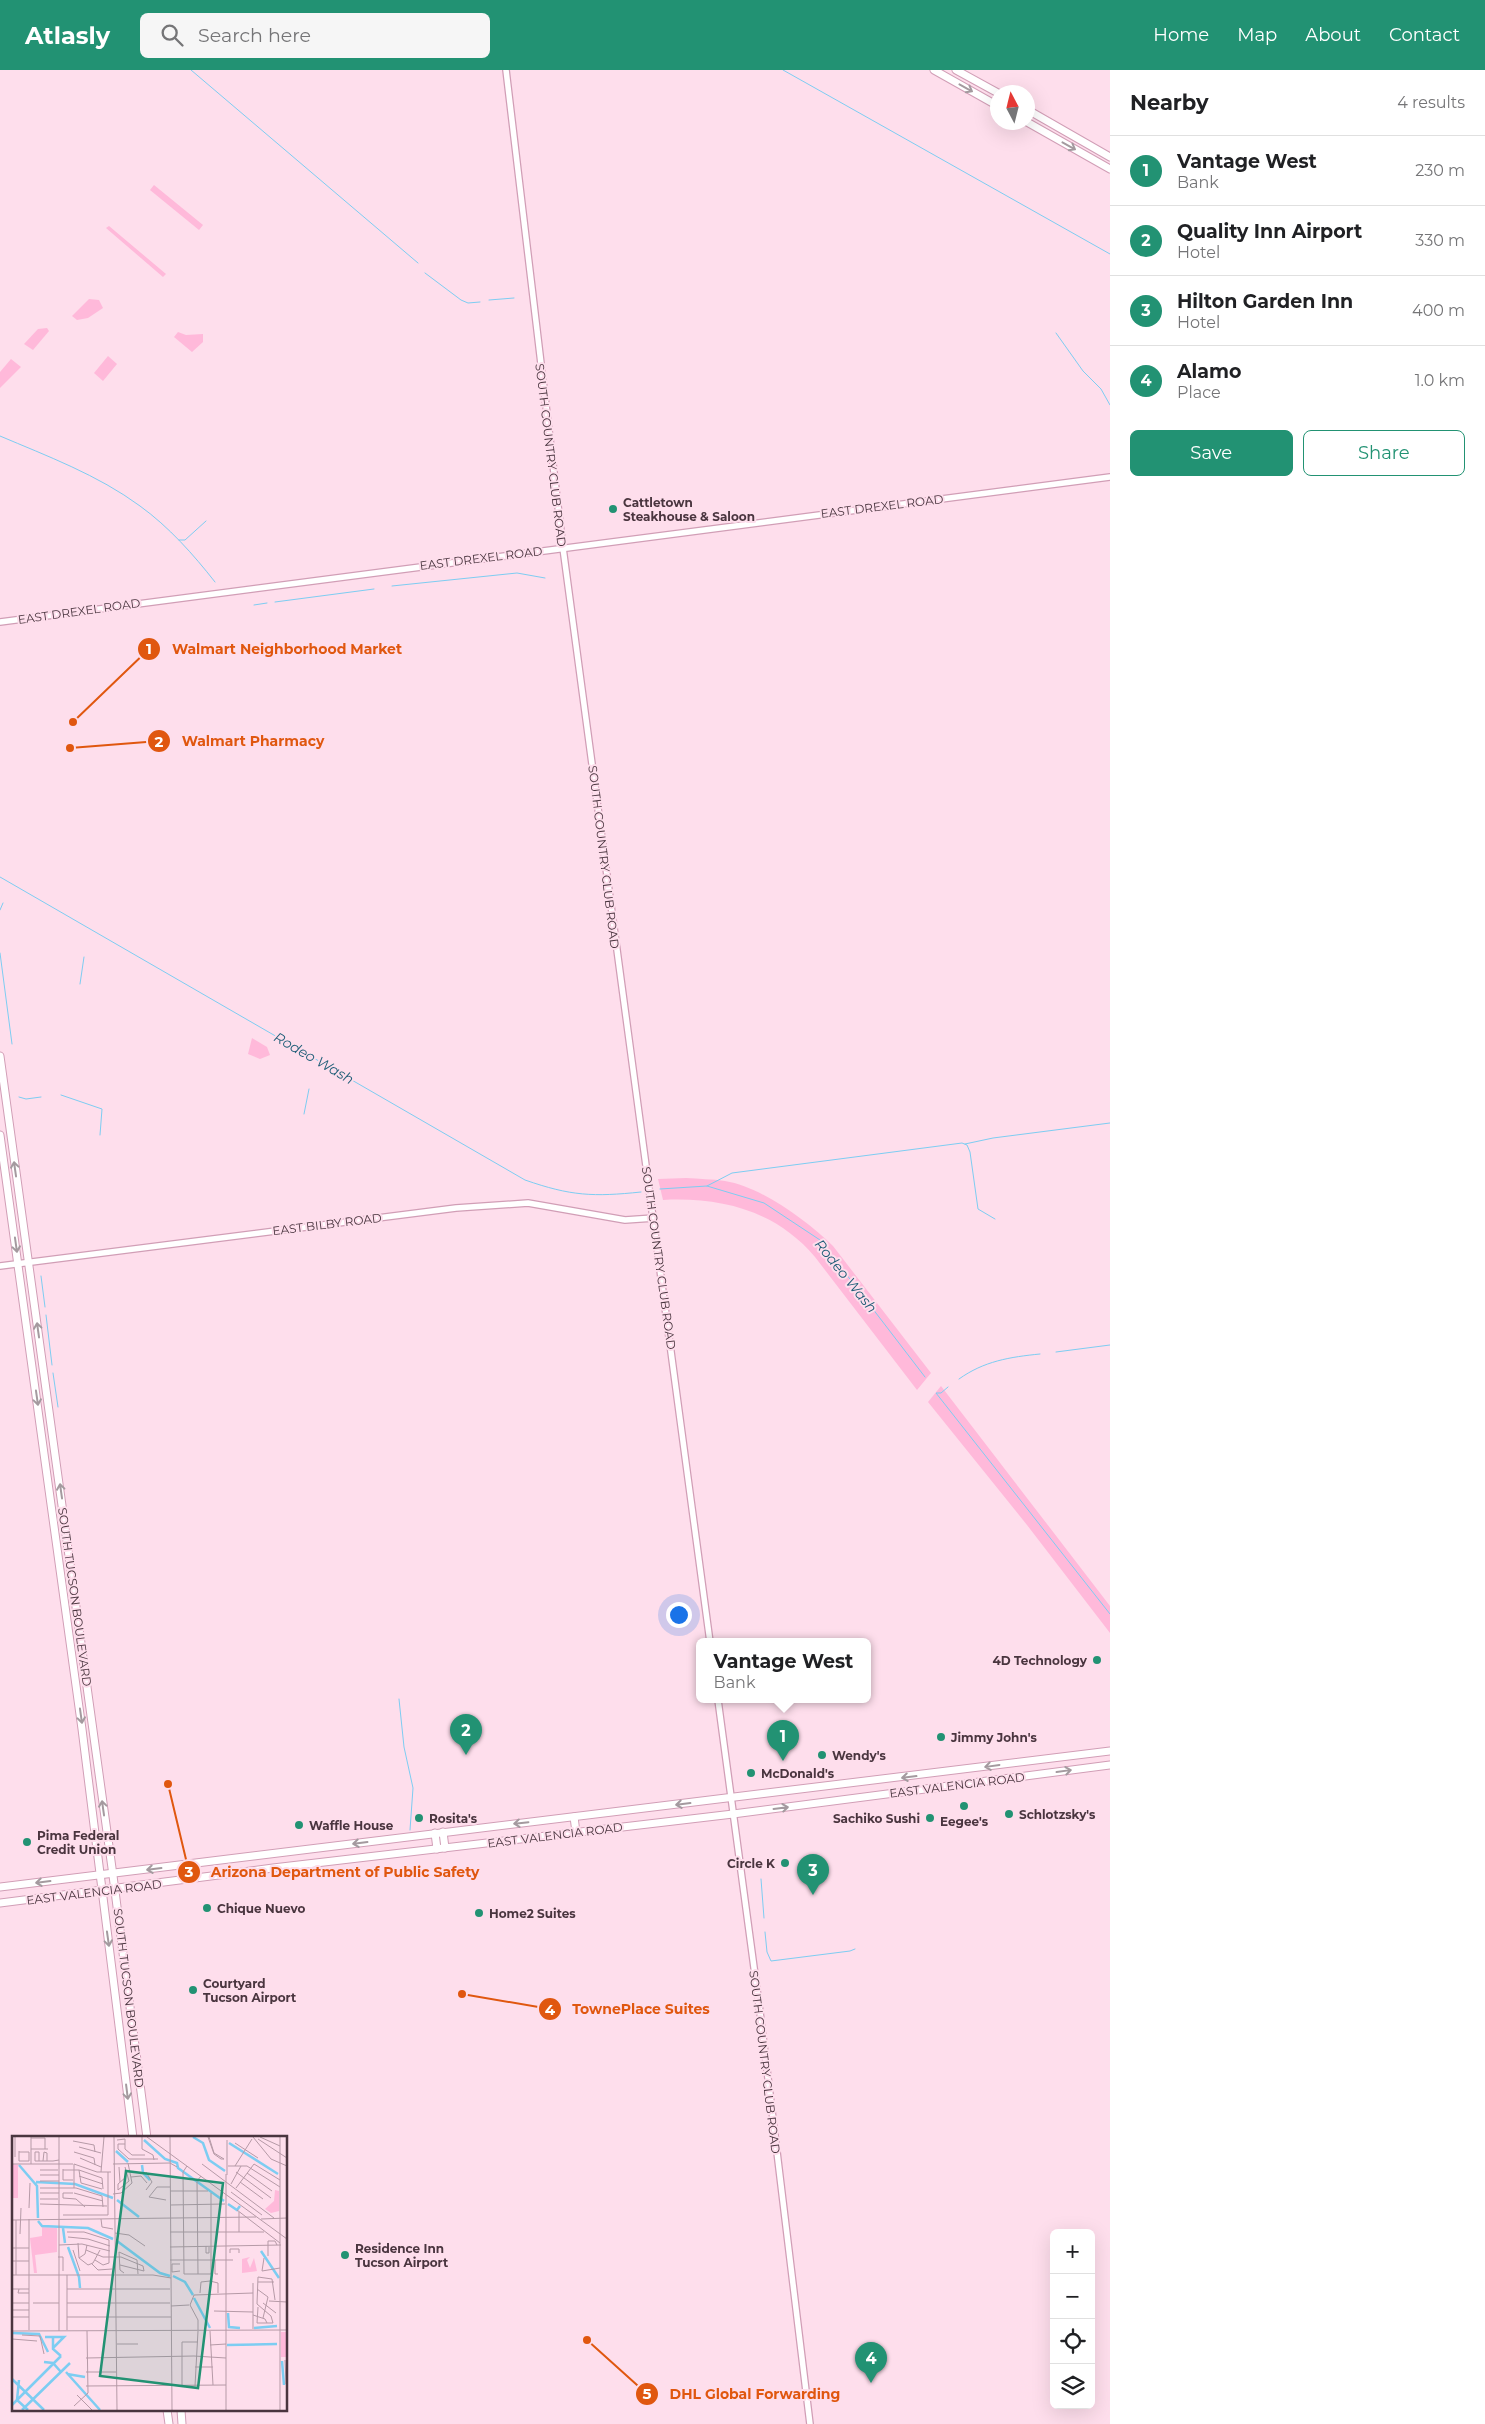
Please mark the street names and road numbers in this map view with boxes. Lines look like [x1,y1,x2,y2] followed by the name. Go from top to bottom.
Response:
[532,363,570,548] street label: SOUTH COUNTRY CLUB ROAD
[820,491,944,521] street label: EAST DREXEL ROAD
[419,543,543,573] street label: EAST DREXEL ROAD
[17,595,141,627] street label: EAST DREXEL ROAD
[585,765,623,950] street label: SOUTH COUNTRY CLUB ROAD
[639,1166,679,1350] street label: SOUTH COUNTRY CLUB ROAD
[271,1210,383,1238] street label: EAST BILBY ROAD
[55,1507,95,1687] street label: SOUTH TUCSON BOULEVARD
[888,1769,1026,1801] street label: EAST VALENCIA ROAD
[486,1819,624,1851] street label: EAST VALENCIA ROAD
[25,1876,163,1908] street label: EAST VALENCIA ROAD
[111,1908,147,2089] street label: SOUTH TUCSON BOULEVARD
[746,1970,784,2155] street label: SOUTH COUNTRY CLUB ROAD

